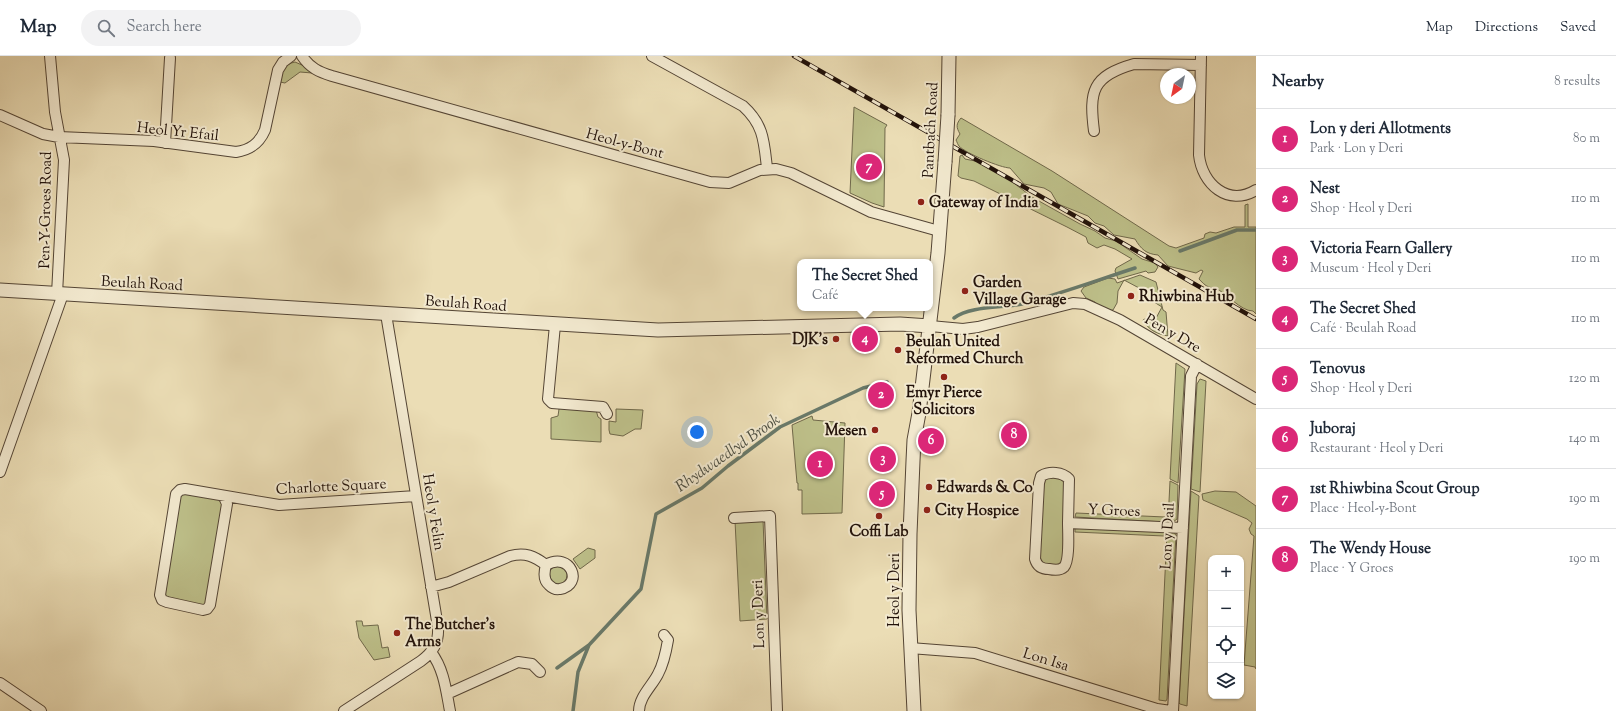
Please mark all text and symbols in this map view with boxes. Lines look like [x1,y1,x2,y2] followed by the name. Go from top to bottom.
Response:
[81,10,361,46] search box
[20,14,57,41] text: Map
[95,17,117,39] icon: search
[127,17,202,38] text: Search here
[1426,18,1453,38] text: Map
[1475,18,1538,38] text: Directions
[1560,18,1596,38] text: Saved
[1160,68,1196,104] north arrow
[1272,70,1324,94] text: Nearby
[1554,73,1600,91] text: 8 results
[918,81,945,179] street label: Pantbach Road
[136,118,220,147] street label: Heol Yr Efail
[1310,119,1451,140] text: Lon y deri Allotments
[584,124,666,165] street label: Heol-y-Bont
[1283,130,1287,148] text: 1
[1573,130,1600,148] text: 80 m
[1310,140,1403,158] text: Park · Lon y Deri
[35,151,58,269] street label: Pen-Y-Groes Road
[856,152,882,182] pin: 7
[1310,179,1340,200] text: Nest
[1282,190,1288,208] text: 2
[1571,190,1600,208] text: 110 m
[929,193,1038,214] place label: Gateway of India
[916,197,926,207] marker: Gateway of India
[1310,200,1412,218] text: Shop · Heol y Deri
[1310,239,1452,260] text: Victoria Fearn Gallery
[1282,250,1288,268] text: 3
[1571,250,1600,268] text: 110 m
[797,259,933,311] popup
[1310,260,1431,278] text: Museum · Heol y Deri
[812,266,918,287] text: The Secret Shed
[100,272,184,297] street label: Beulah Road
[973,273,1067,311] place label: Garden Village Garage
[960,286,970,296] marker: Garden Village Garage
[812,287,839,305] text: Café
[1139,287,1234,308] place label: Rhiwbina Hub
[424,291,508,318] street label: Beulah Road
[1126,291,1136,301] marker: Rhiwbina Hub
[1310,299,1416,320] text: The Secret Shed
[1140,310,1204,359] street label: Pen y Dre
[1282,310,1288,328] text: 4
[1571,310,1600,328] text: 110 m
[1310,320,1416,338] text: Café · Beulah Road
[852,324,878,354] pin: 4
[792,330,828,351] place label: DJK's
[906,332,1024,370] place label: Beulah United Reformed Church
[831,334,841,344] marker: DJK's
[893,345,903,355] marker: Beulah United Reformed Church
[1310,359,1365,380] text: Tenovus
[1283,370,1287,388] text: 5
[1569,370,1600,388] text: 120 m
[939,372,949,382] marker: Emyr Pierce Solicitors
[868,380,894,410] pin: 2
[1310,380,1412,398] text: Shop · Heol y Deri
[906,383,982,421] place label: Emyr Pierce Solicitors
[671,409,785,499] water label: Rhydwaedlyd Brook
[1310,419,1356,440] text: Juboraj
[1001,420,1027,450] pin: 8
[825,421,867,442] place label: Mesen
[687,422,707,442] your location
[870,425,880,435] marker: Mesen
[918,426,944,456] pin: 6
[1282,430,1288,448] text: 6
[1569,430,1600,448] text: 140 m
[1310,440,1444,458] text: Restaurant · Heol y Deri
[870,444,896,474] pin: 3
[807,449,833,479] pin: 1
[416,472,449,552] street label: Heol y Felin
[275,474,387,501] street label: Charlotte Square
[937,478,1033,499] place label: Edwards & Co
[869,479,895,509] pin: 5
[1310,479,1480,500] text: 1st Rhiwbina Scout Group
[924,482,934,492] marker: Edwards & Co
[1282,490,1288,508] text: 7
[1569,490,1600,508] text: 190 m
[1087,500,1141,523] street label: Y Groes
[1310,500,1416,518] text: Place · Heol-y-Bont
[935,501,1019,522] place label: City Hospice
[1156,502,1181,570] street label: Lon y Dail
[922,505,932,515] marker: City Hospice
[874,511,884,521] marker: Coffi Lab
[849,522,909,543] place label: Coffi Lab
[1310,539,1431,560] text: The Wendy House
[1282,550,1288,568] text: 8
[1569,550,1600,568] text: 190 m
[885,553,906,627] street label: Heol y Deri
[1208,555,1244,699] map controls
[1208,555,1244,591] button: +
[1310,560,1393,578] text: Place · Y Groes
[748,579,771,649] street label: Lon y Deri
[1208,591,1244,627] button: −
[405,615,495,653] place label: The Butcher's Arms
[1208,627,1244,663] button: locate
[392,628,402,638] marker: The Butcher's Arms
[1020,644,1071,677] street label: Lon Isa
[1208,663,1244,699] button: layers

